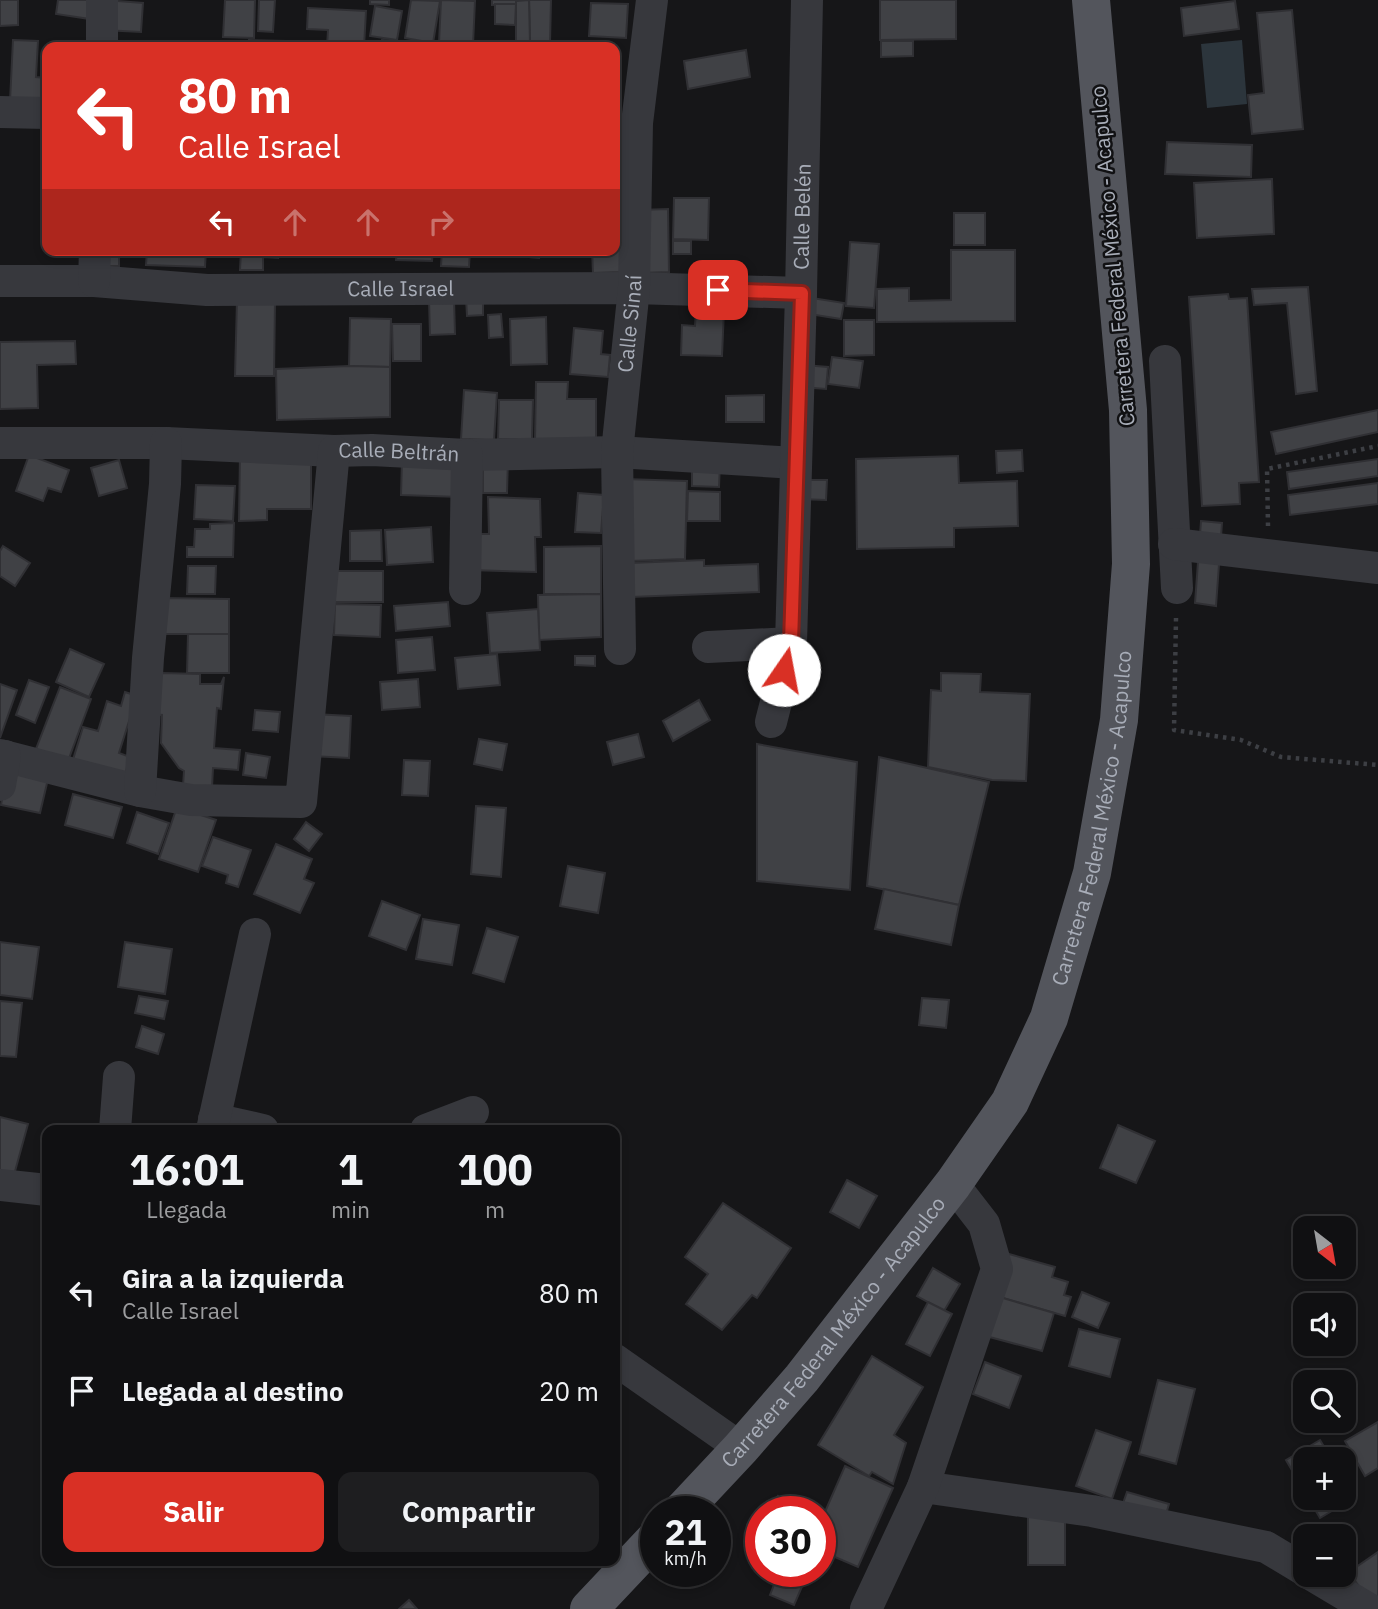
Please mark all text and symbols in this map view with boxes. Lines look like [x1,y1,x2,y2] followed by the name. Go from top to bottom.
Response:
[178,63,292,126] text: 80 m
[63,70,154,161] icon: left
[1083,85,1141,427] street label: Carretera Federal México - Acapulco
[178,125,341,167] text: Calle Israel
[786,163,817,270] street label: Calle Belén
[203,203,241,241] icon: left
[276,203,314,241] icon: ahead
[349,203,387,241] icon: ahead
[422,203,460,241] icon: right
[688,260,748,320] pin
[699,271,737,309] icon: arrive
[347,274,454,302] street label: Calle Israel
[610,275,647,374] street label: Calle Sinaí
[338,435,460,468] street label: Calle Beltrán
[747,633,821,707] position arrow
[1044,650,1137,989] street label: Carretera Federal México - Acapulco
[129,1142,244,1197] text: 16:01
[338,1142,363,1197] text: 1
[457,1142,533,1197] text: 100
[715,1190,951,1473] street label: Carretera Federal México - Acapulco
[146,1194,227,1224] text: Llegada
[331,1194,370,1224] text: min
[485,1194,505,1224] text: m
[1293,1216,1356,1279] north arrow
[1293,1216,1356,1587] map controls
[122,1261,344,1295] text: Gira a la izquierda
[63,1274,101,1312] icon: left
[539,1276,599,1310] text: 80 m
[1293,1293,1356,1356] button: sound
[122,1295,239,1325] text: Calle Israel
[1293,1370,1356,1433] button: search
[63,1372,101,1410] icon: arrive
[122,1374,344,1408] text: Llegada al destino
[539,1374,599,1408] text: 20 m
[1293,1447,1356,1510] button: +
[63,1472,324,1552] button: Salir
[338,1472,599,1552] button: Compartir
[745,1496,836,1587] speed limit sign: 30
[664,1509,707,1555] text: 21
[1293,1524,1356,1587] button: −
[664,1547,707,1570] text: km/h

